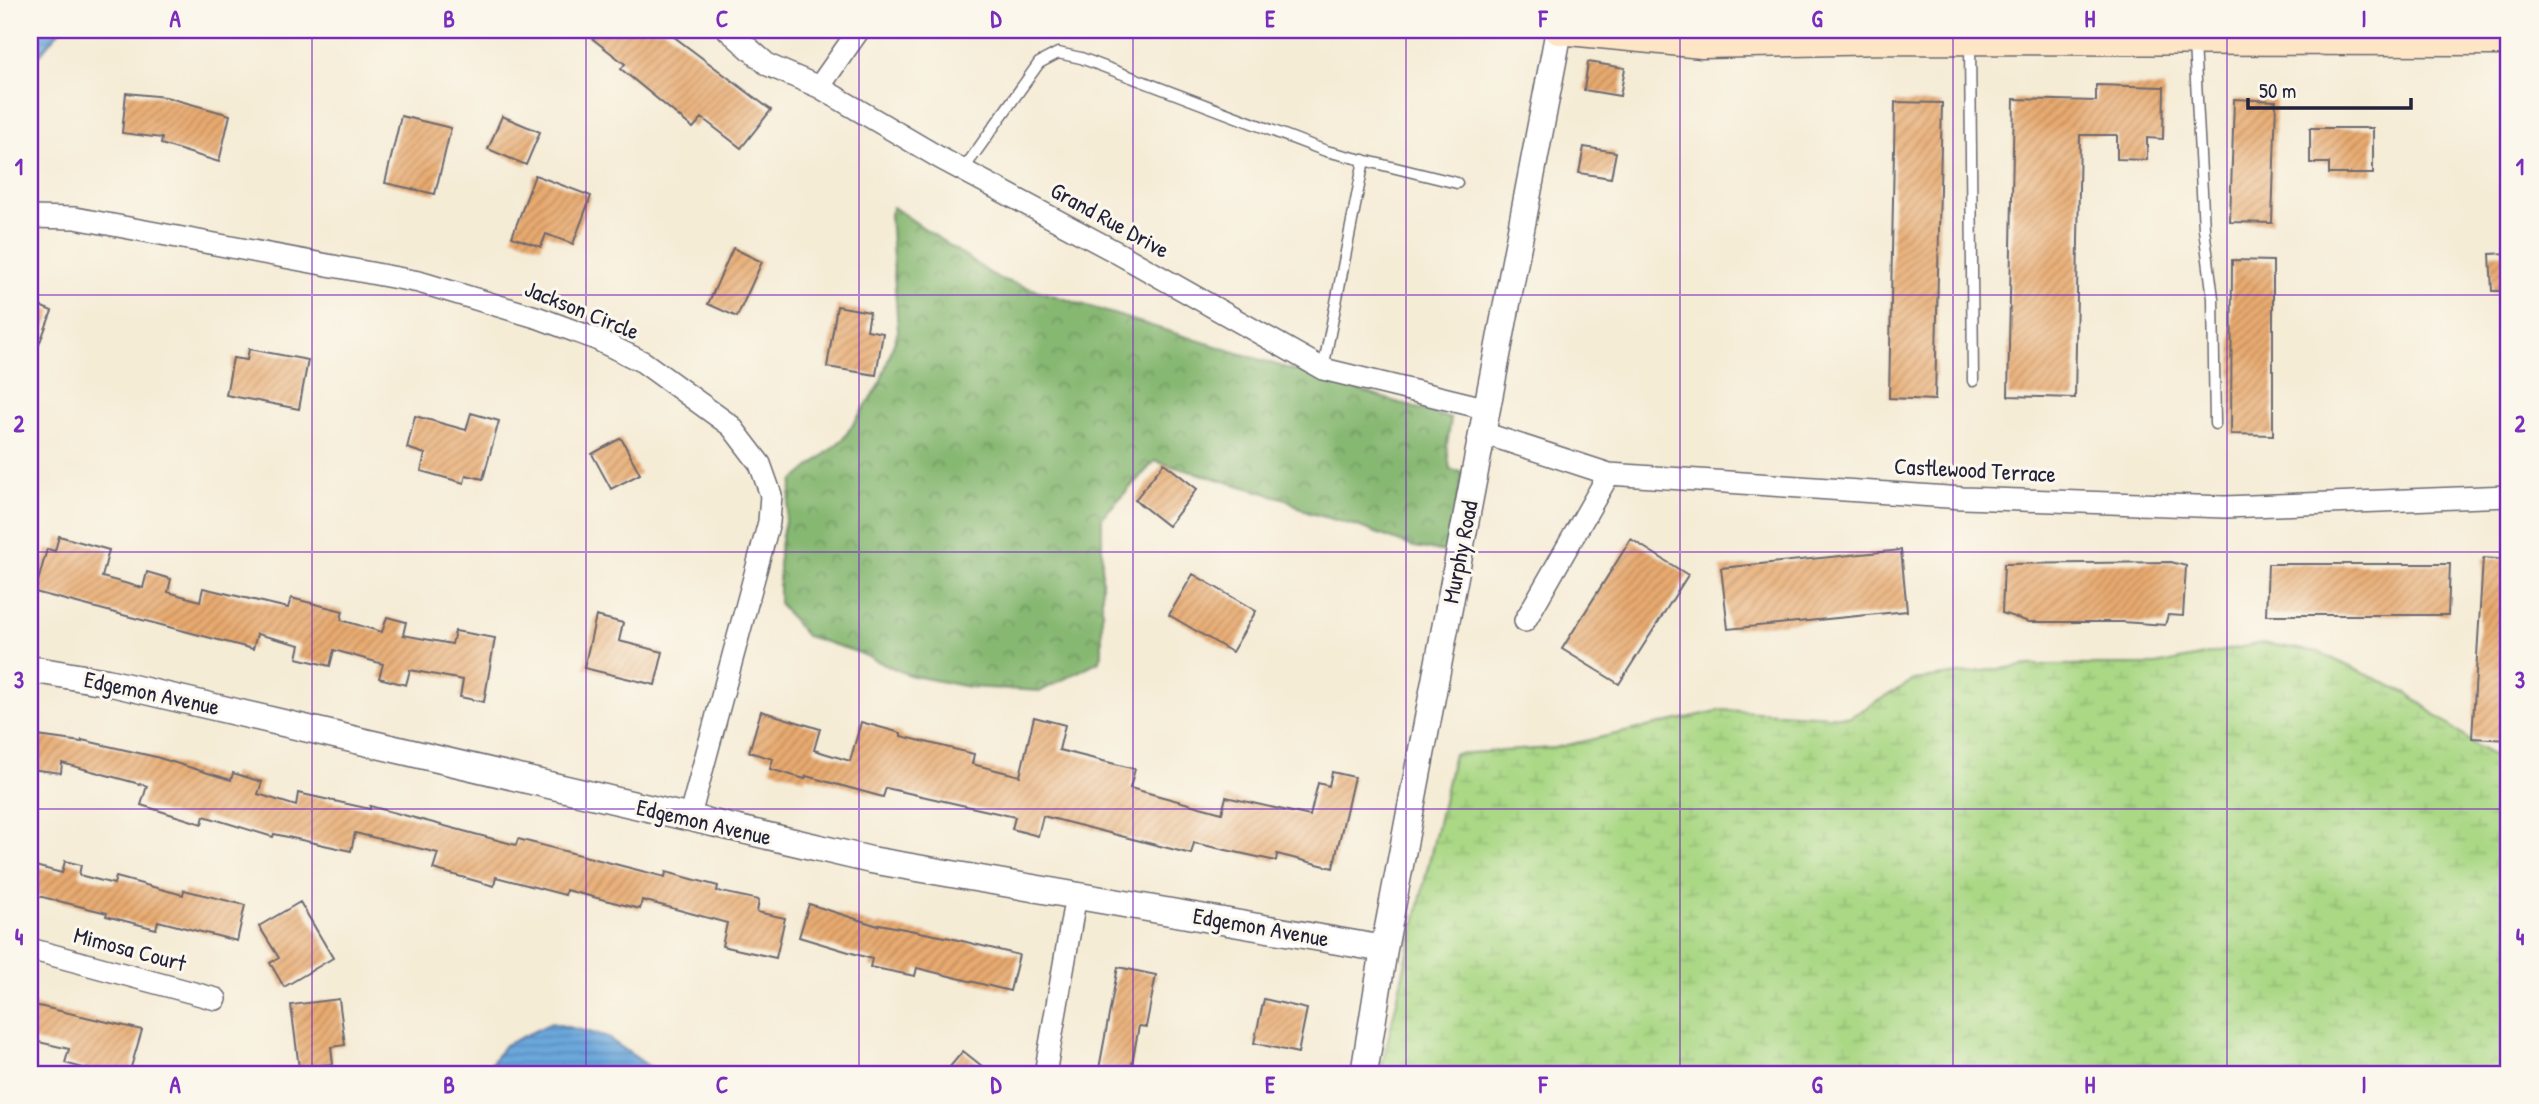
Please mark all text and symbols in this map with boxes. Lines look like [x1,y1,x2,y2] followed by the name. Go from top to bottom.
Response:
[169,3,181,34] text: A
[443,3,455,34] text: B
[716,3,728,34] text: C
[991,3,1003,34] text: D
[1265,3,1276,34] text: E
[1538,3,1549,34] text: F
[1811,3,1823,34] text: G
[2085,3,2096,34] text: H
[2361,3,2367,34] text: I
[2248,66,2411,110] scale bar
[2259,76,2296,105] text: 50 m
[15,151,23,182] text: 1
[2516,151,2524,182] text: 1
[1045,174,1175,265] street label: Grand Rue Drive
[520,273,644,347] street label: Jackson Circle
[14,408,25,439] text: 2
[2515,408,2526,439] text: 2
[1893,450,2057,489] street label: Castlewood Terrace
[1434,498,1485,606] street label: Murphy Road
[82,663,223,722] street label: Edgemon Avenue
[14,664,24,695] text: 3
[2515,664,2525,695] text: 3
[634,791,775,852] street label: Edgemon Avenue
[1191,899,1331,954] street label: Edgemon Avenue
[71,919,191,979] street label: Mimosa Court
[15,921,24,952] text: 4
[2516,921,2525,952] text: 4
[169,1069,181,1100] text: A
[443,1069,455,1100] text: B
[716,1069,728,1100] text: C
[991,1069,1003,1100] text: D
[1265,1069,1276,1100] text: E
[1538,1069,1549,1100] text: F
[1811,1069,1823,1100] text: G
[2085,1069,2096,1100] text: H
[2361,1069,2367,1100] text: I

